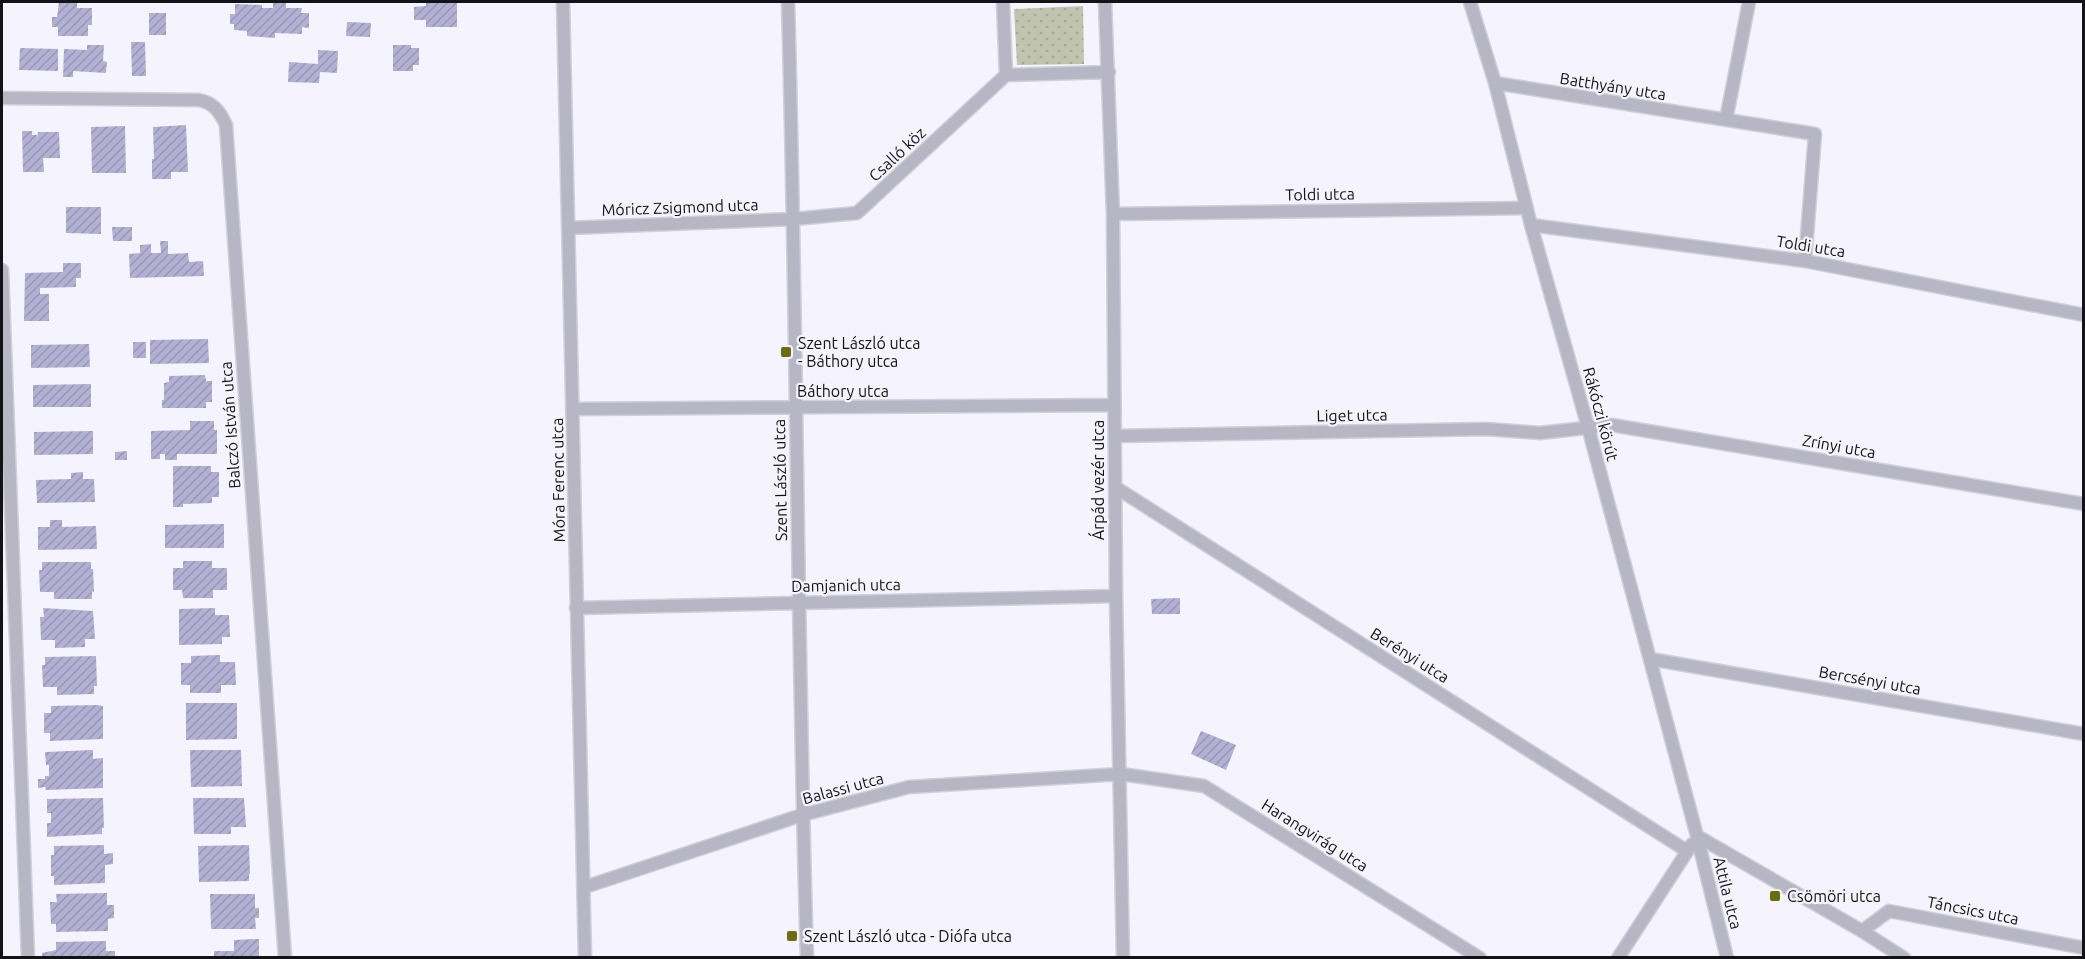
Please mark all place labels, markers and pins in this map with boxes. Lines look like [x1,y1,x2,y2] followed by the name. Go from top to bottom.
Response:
[798,334,920,370] place label: Szent László utca - Báthory utca
[779,345,793,359] marker: Szent László utca - Báthory utca
[1787,887,1881,905] place label: Csömöri utca
[1768,889,1782,903] marker: Csömöri utca
[804,927,1012,945] place label: Szent László utca - Diófa utca
[785,929,799,943] marker: Szent László utca - Diófa utca

